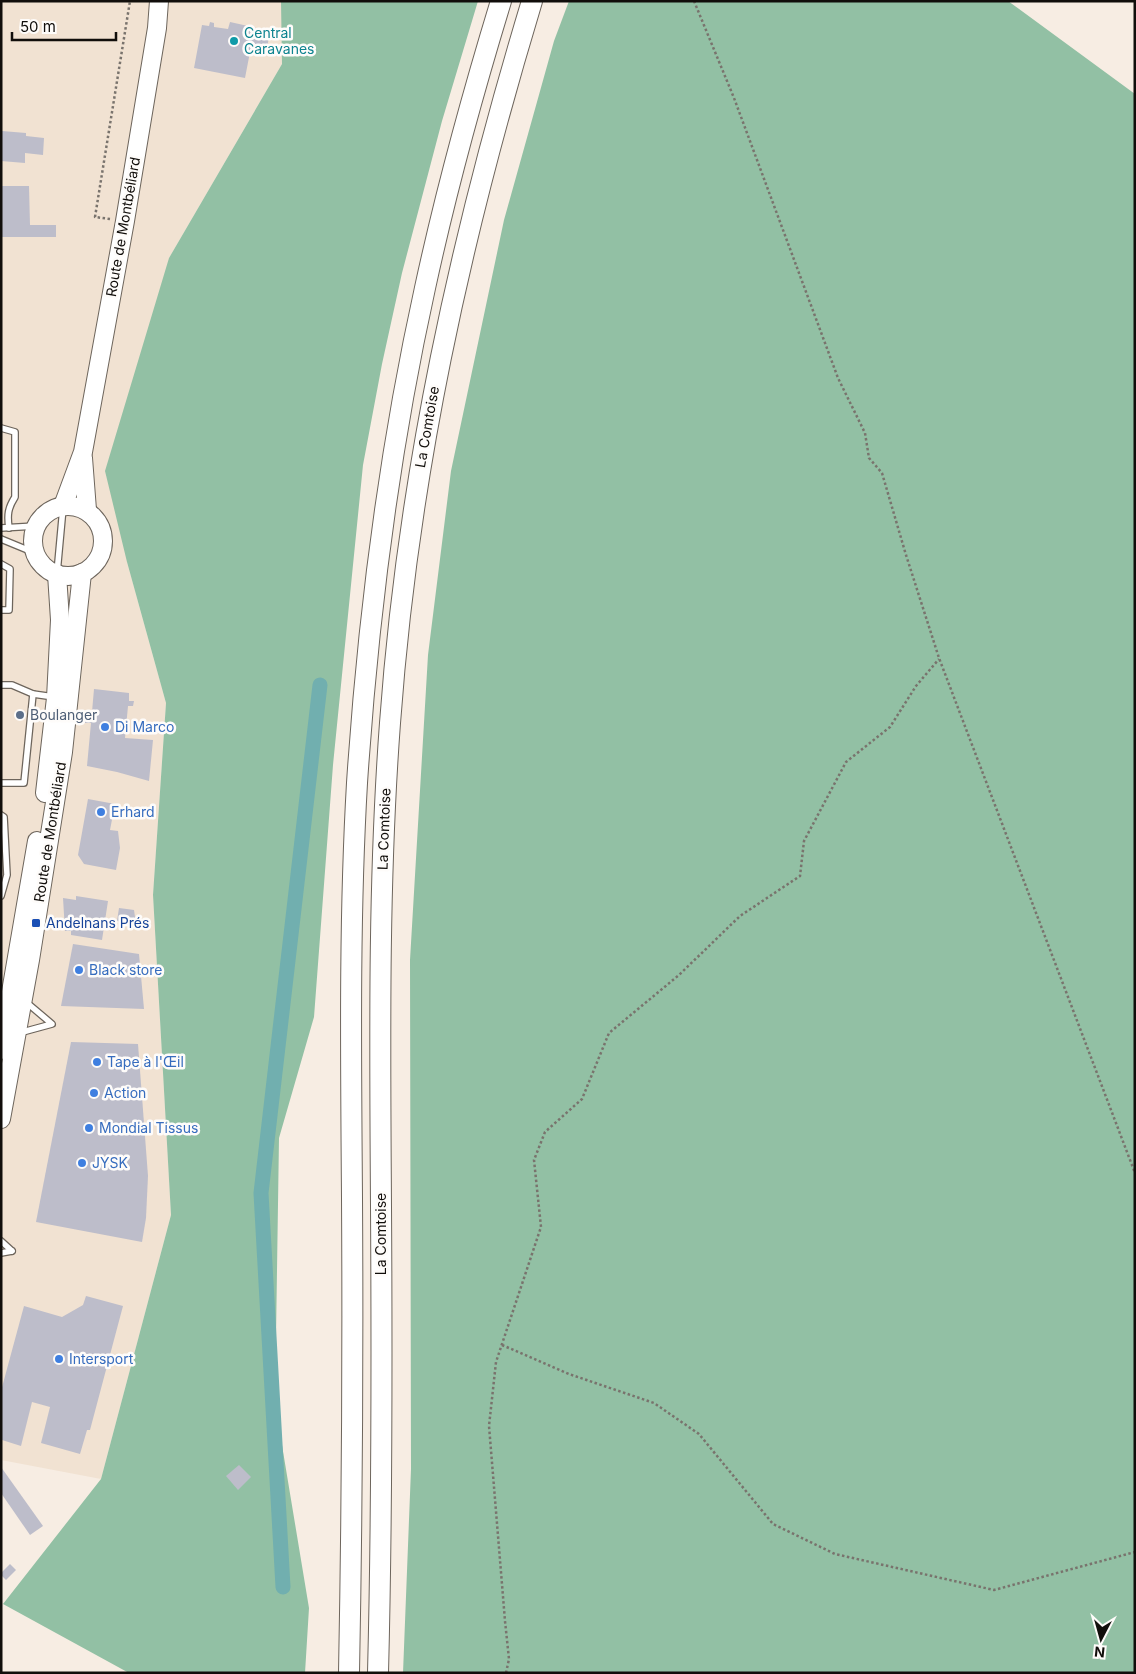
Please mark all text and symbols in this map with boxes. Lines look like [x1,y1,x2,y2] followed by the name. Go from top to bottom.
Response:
[12,10,116,42] scale bar
[20,17,56,36] text: 50 m
[244,24,315,57] place label: Central Caravanes
[228,35,240,47] marker: Central Caravanes
[102,156,143,298] street label: Route de Montbéliard
[411,385,442,469] street label: La Comtoise
[30,706,97,723] place label: Boulanger
[14,709,26,721] marker: Boulanger
[115,718,174,735] place label: Di Marco
[99,721,111,733] marker: Di Marco
[30,761,69,903] street label: Route de Montbéliard
[374,788,393,870] street label: La Comtoise
[111,803,155,820] place label: Erhard
[95,806,107,818] marker: Erhard
[46,914,149,931] place label: Andelnans Prés
[30,917,42,929] marker: Andelnans Prés
[89,961,162,978] place label: Black store
[73,964,85,976] marker: Black store
[107,1053,184,1070] place label: Tape à l'Œil
[91,1056,103,1068] marker: Tape à l'Œil
[104,1084,146,1101] place label: Action
[88,1087,100,1099] marker: Action
[99,1119,198,1136] place label: Mondial Tissus
[83,1122,95,1134] marker: Mondial Tissus
[92,1154,128,1171] place label: JYSK
[76,1157,88,1169] marker: JYSK
[372,1193,389,1275] street label: La Comtoise
[69,1350,134,1367] place label: Intersport
[53,1353,65,1365] marker: Intersport
[1076,1614,1126,1664] north arrow
[1093,1643,1106,1661] text: N

